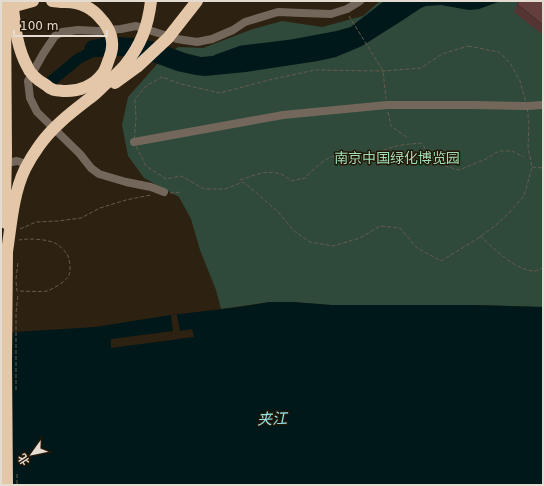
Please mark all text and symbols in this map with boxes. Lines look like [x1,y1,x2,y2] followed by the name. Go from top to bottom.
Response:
[14,12,107,38] scale bar
[20,19,58,33] text: 100 m
[334,150,460,166] park label: 南京中国绿化博览园
[257,409,289,429] water label: 夹江
[12,434,52,474] north arrow
[16,451,32,467] text: 北

